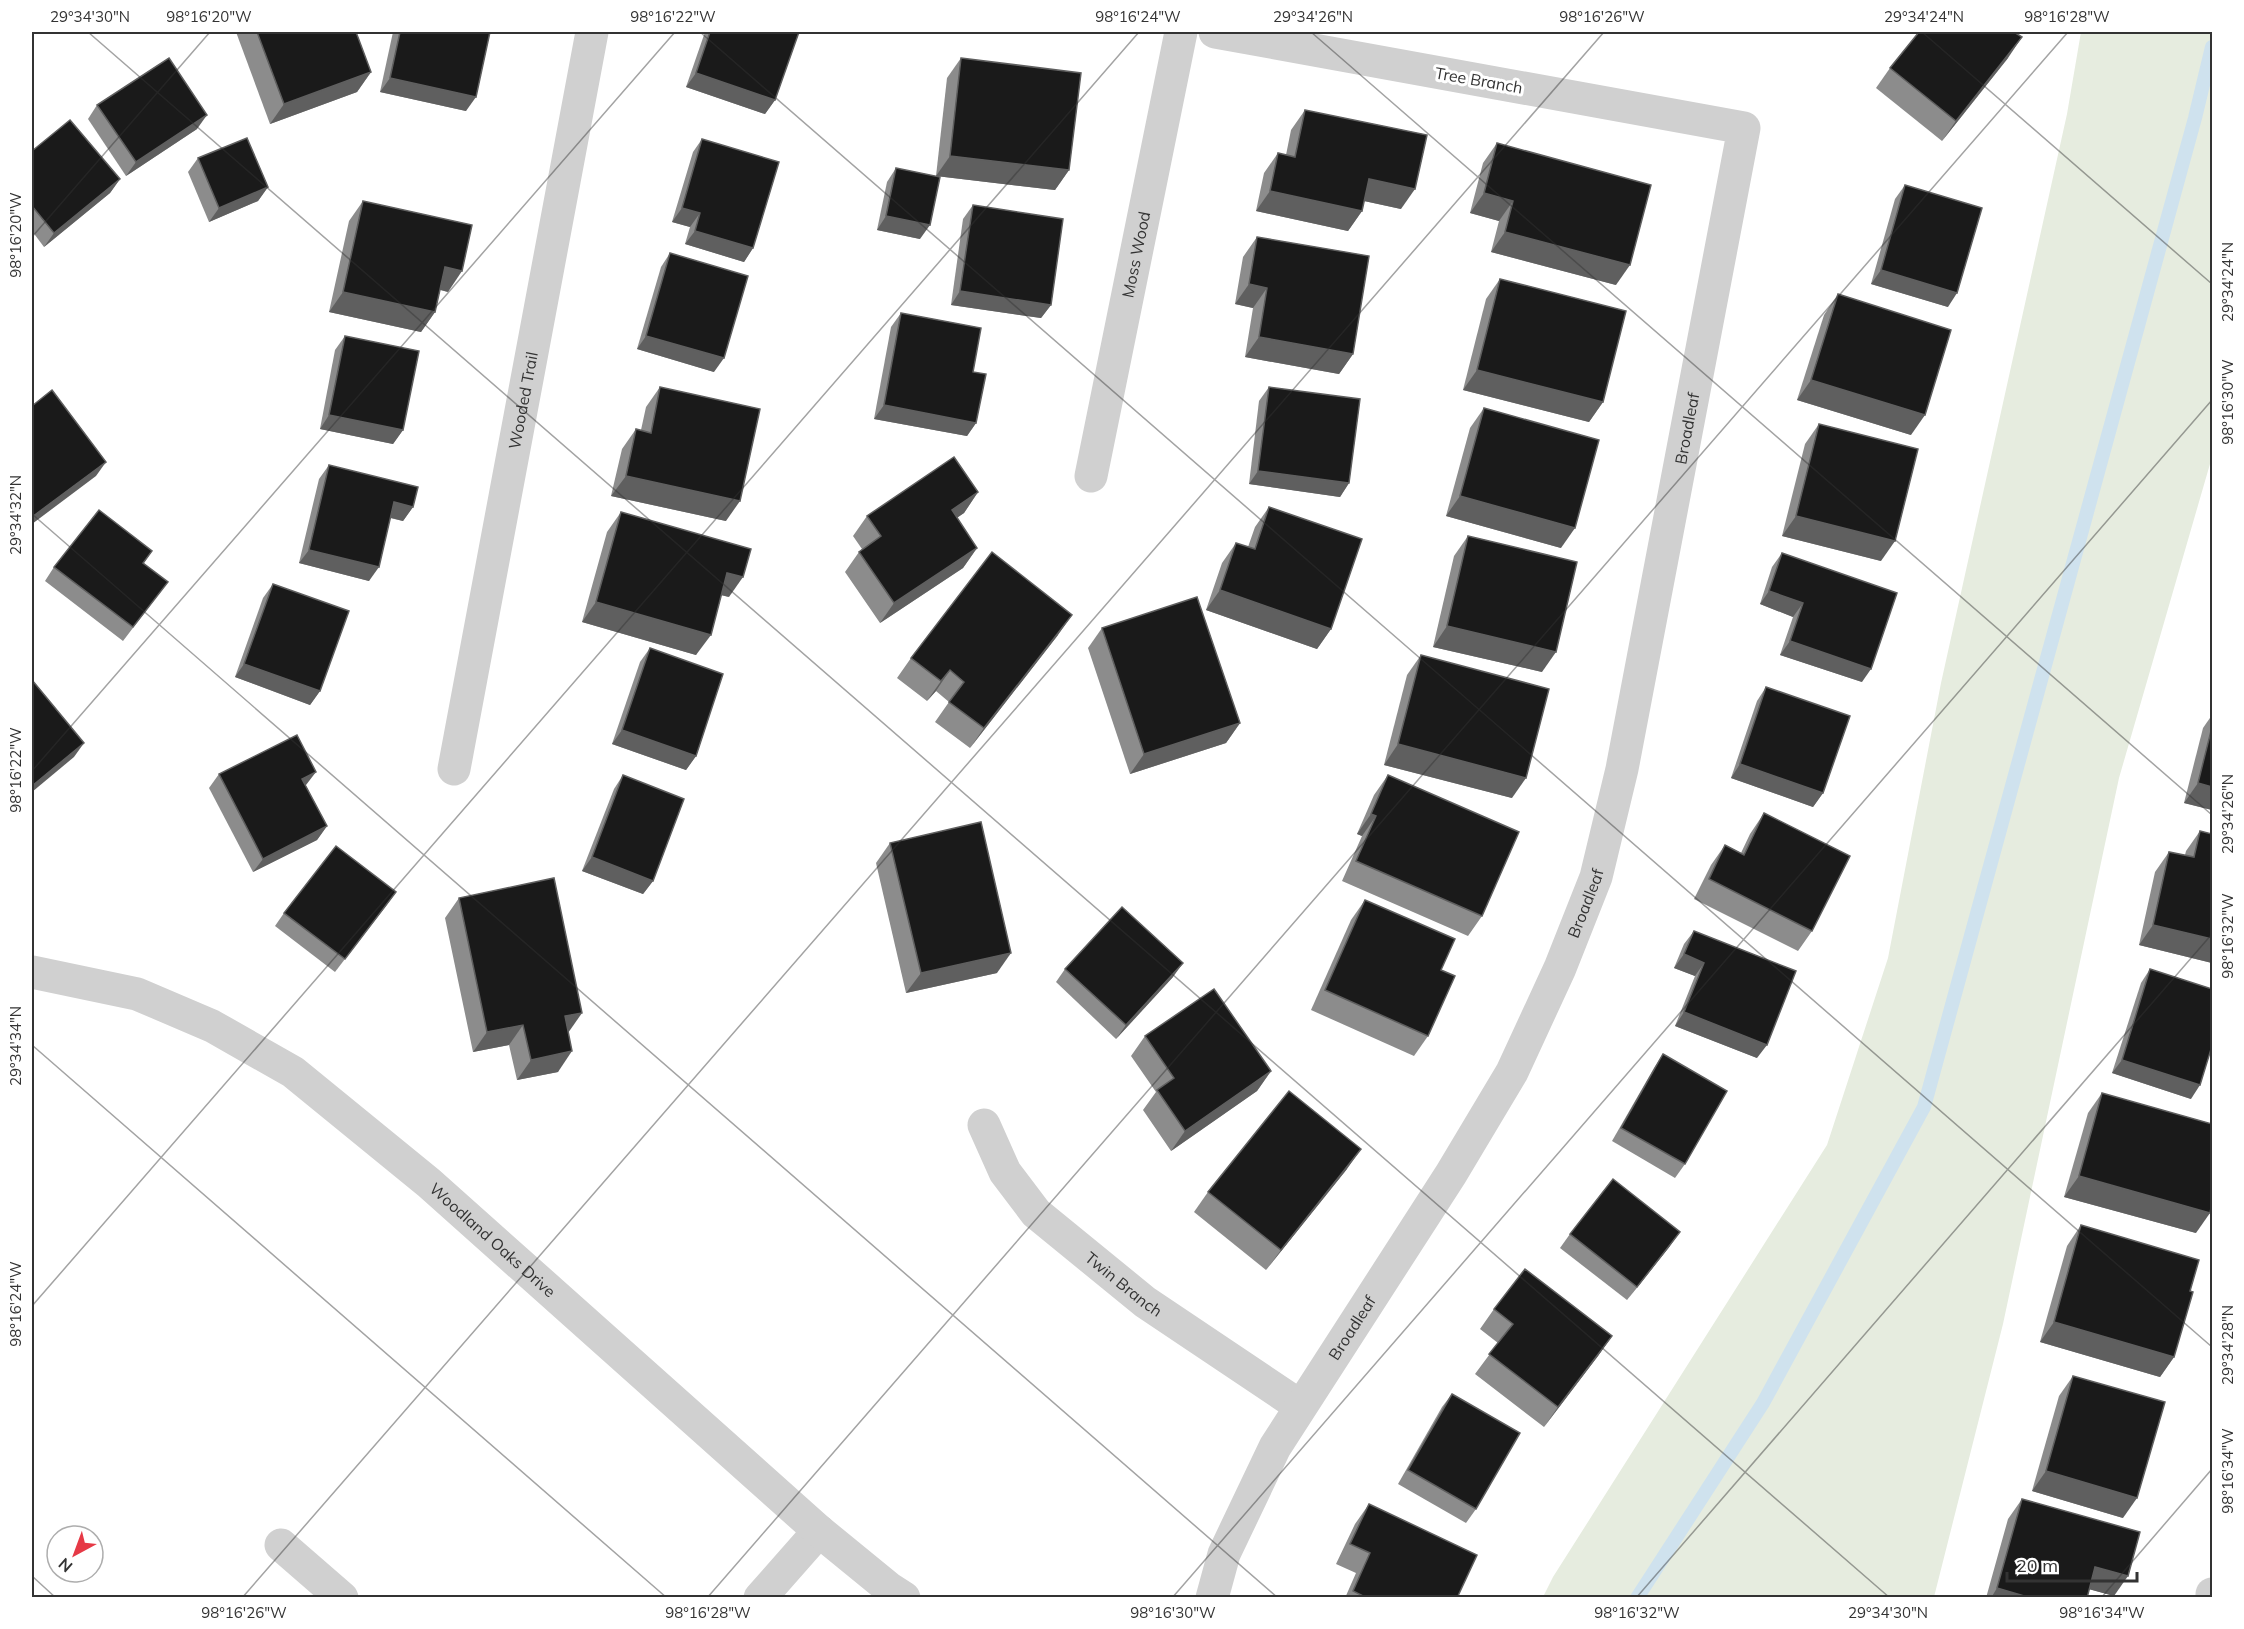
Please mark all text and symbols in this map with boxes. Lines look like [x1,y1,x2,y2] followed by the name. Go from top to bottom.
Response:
[50,7,130,26] text: 29°34'30"N
[166,7,252,26] text: 98°16'20"W
[630,7,716,26] text: 98°16'22"W
[1095,7,1181,26] text: 98°16'24"W
[1273,7,1353,26] text: 29°34'26"N
[1559,7,1645,26] text: 98°16'26"W
[1884,7,1964,26] text: 29°34'24"N
[2024,7,2110,26] text: 98°16'28"W
[1434,62,1524,98] street label: Tree Branch
[6,192,25,278] text: 98°16'20"W
[1117,210,1154,299] street label: Moss Wood
[2218,242,2237,322] text: 29°34'24"N
[504,350,542,451] street label: Wooded Trail
[2218,359,2237,445] text: 98°16'30"W
[1670,390,1704,466] street label: Broadleaf
[6,475,25,555] text: 29°34'32"N
[6,727,25,813] text: 98°16'22"W
[2218,774,2237,854] text: 29°34'26"N
[1563,866,1608,941] street label: Broadleaf
[2218,893,2237,979] text: 98°16'32"W
[6,1006,25,1086] text: 29°34'34"N
[426,1178,560,1301] street label: Woodland Oaks Drive
[1081,1247,1166,1321] street label: Twin Branch
[6,1261,25,1347] text: 98°16'24"W
[1324,1291,1380,1364] street label: Broadleaf
[2218,1305,2237,1385] text: 29°34'28"N
[2218,1428,2237,1514] text: 98°16'34"W
[45,1524,105,1584] north arrow
[2007,1545,2138,1583] scale bar
[54,1554,76,1577] text: N
[2016,1554,2058,1577] text: 20 m
[201,1603,287,1622] text: 98°16'26"W
[665,1603,751,1622] text: 98°16'28"W
[1130,1603,1216,1622] text: 98°16'30"W
[1594,1603,1680,1622] text: 98°16'32"W
[1848,1603,1928,1622] text: 29°34'30"N
[2059,1603,2145,1622] text: 98°16'34"W

